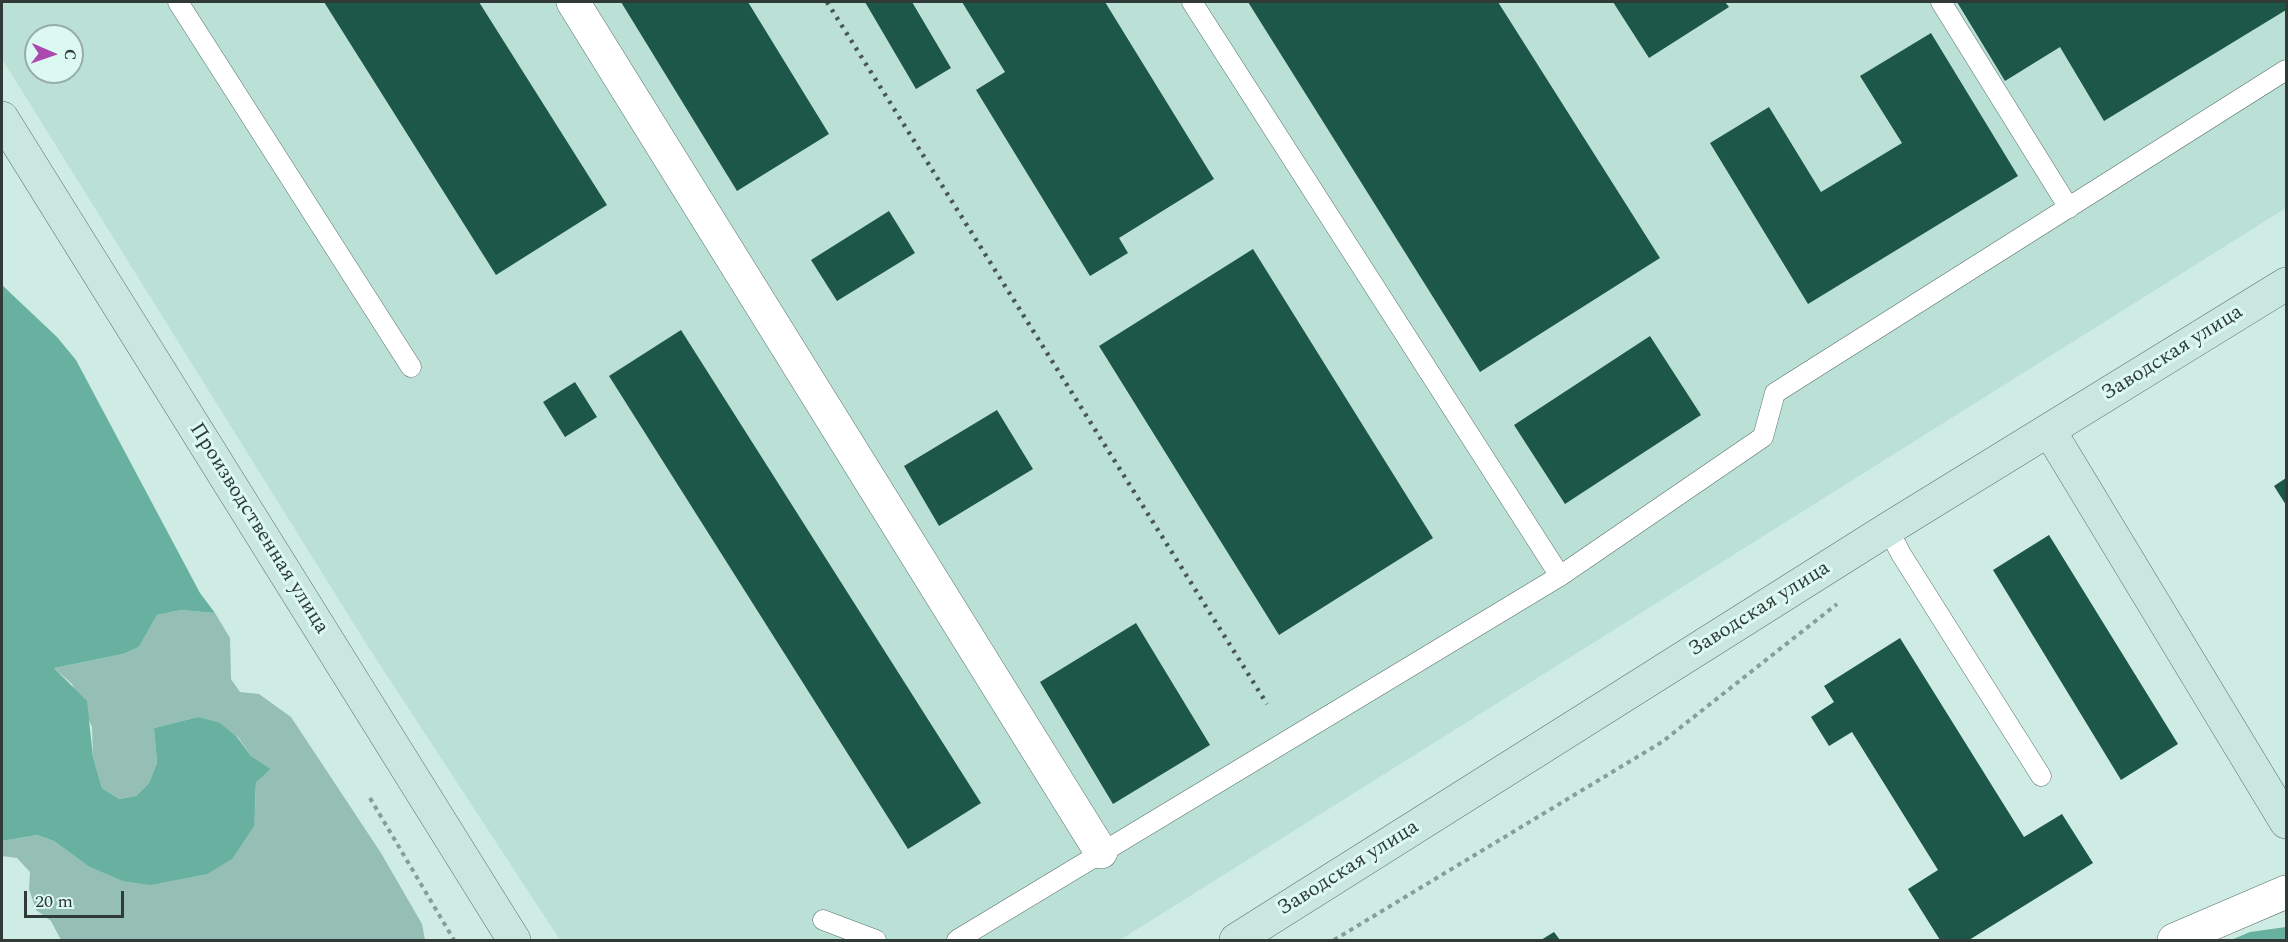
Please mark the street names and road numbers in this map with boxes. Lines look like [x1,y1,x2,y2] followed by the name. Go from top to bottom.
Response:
[2098,300,2248,408] street label: Заводская улица
[183,419,333,639] street label: Производственная улица
[1685,556,1835,664] street label: Заводская улица
[1274,815,1424,923] street label: Заводская улица

